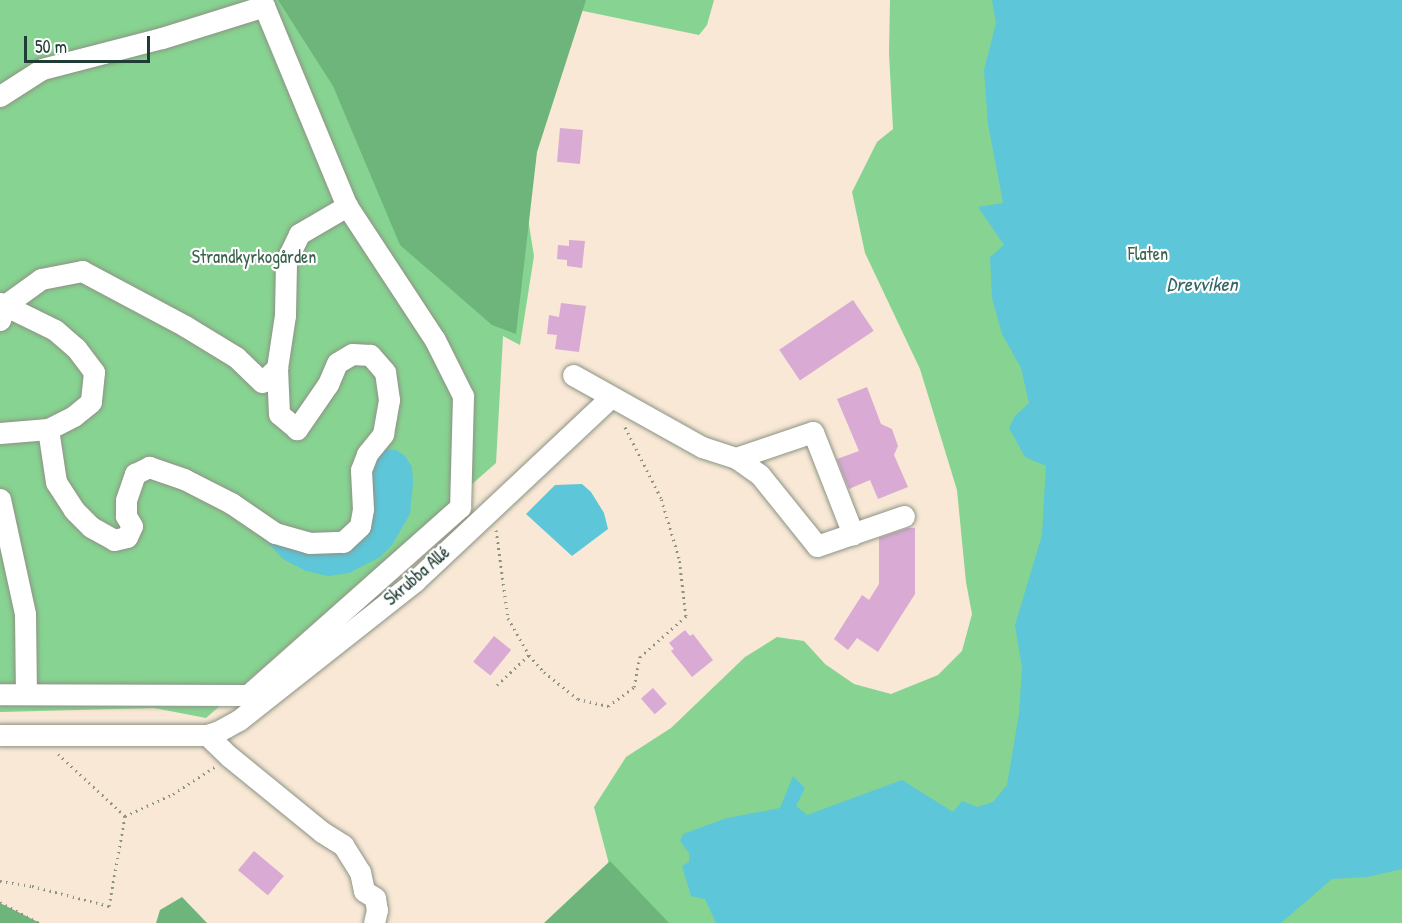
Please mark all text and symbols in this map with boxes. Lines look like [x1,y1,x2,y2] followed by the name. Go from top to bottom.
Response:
[27,24,153,62] scale bar
[35,34,67,59] text: 50 m
[1128,243,1168,265] park label: Flaten
[192,246,316,268] park label: Strandkyrkogården
[1167,271,1237,295] water label: Drevviken
[380,542,454,610] street label: Skrubba Allé

